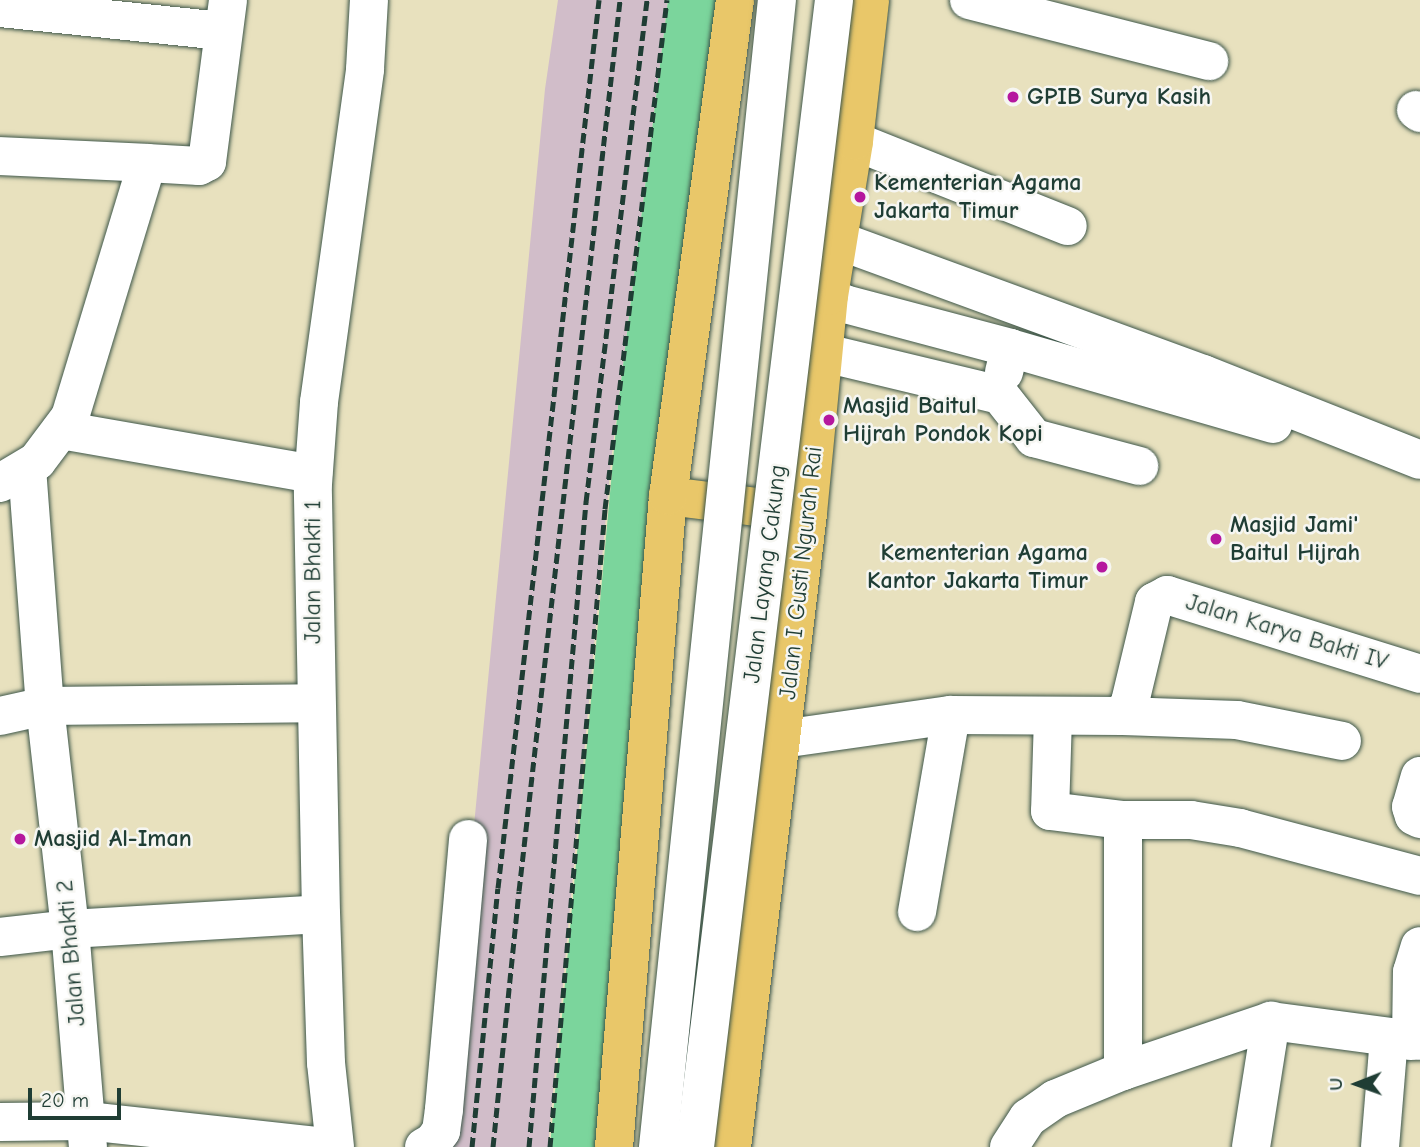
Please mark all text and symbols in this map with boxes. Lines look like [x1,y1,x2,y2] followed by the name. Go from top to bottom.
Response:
[1027,83,1211,111] place label: GPIB Surya Kasih
[1005,89,1021,105] marker: GPIB Surya Kasih
[874,169,1081,225] place label: Kementerian Agama Jakarta Timur
[852,189,868,205] marker: Kementerian Agama Jakarta Timur
[843,392,1043,448] place label: Masjid Baitul Hijrah Pondok Kopi
[821,412,837,428] marker: Masjid Baitul Hijrah Pondok Kopi
[773,445,829,701] street label: Jalan I Gusti Ngurah Rai
[737,463,793,685] street label: Jalan Layang Cakung
[299,500,327,644] street label: Jalan Bhakti 1
[1230,511,1360,567] place label: Masjid Jami' Baitul Hijrah
[1208,531,1224,547] marker: Masjid Jami' Baitul Hijrah
[867,539,1088,595] place label: Kementerian Agama Kantor Jakarta Timur
[1094,559,1110,575] marker: Kementerian Agama Kantor Jakarta Timur
[1182,588,1392,676] street label: Jalan Karya Bakti IV
[34,825,192,853] place label: Masjid Al-Iman
[12,831,28,847] marker: Masjid Al-Iman
[50,879,92,1027] street label: Jalan Bhakti 2
[1322,1049,1392,1119] north arrow
[32,1074,124,1118] scale bar
[1325,1078,1347,1091] text: U
[41,1088,89,1112] text: 20 m

